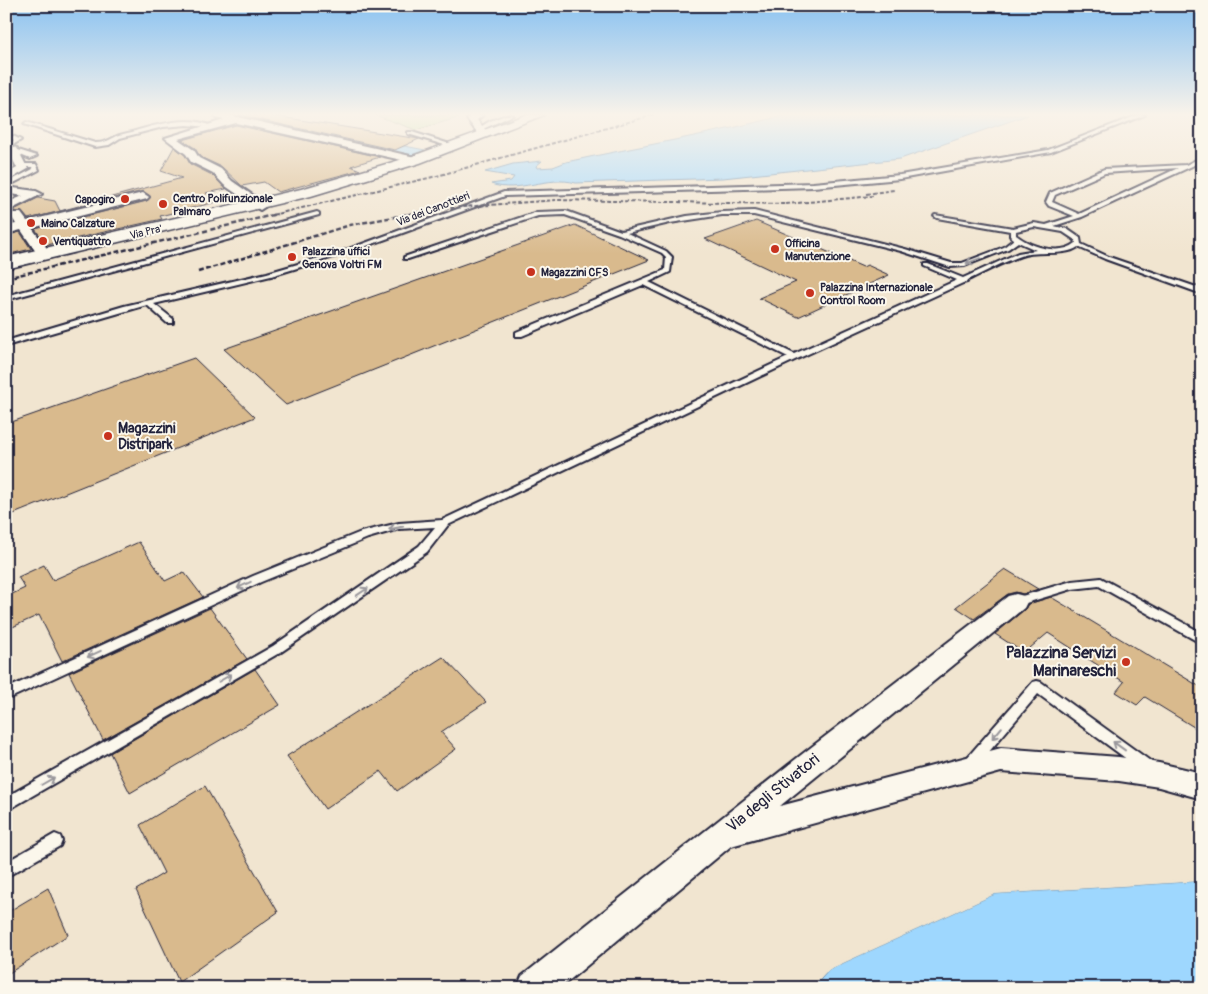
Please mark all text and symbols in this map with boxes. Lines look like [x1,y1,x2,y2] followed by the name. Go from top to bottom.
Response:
[395,189,471,229] street label: Via dei Canottieri
[173,192,273,218] place label: Centro Polifunzionale Palmaro
[75,193,115,206] place label: Capogiro
[119,193,131,205] marker: Capogiro
[157,198,169,210] marker: Centro Polifunzionale Palmaro
[25,217,37,229] marker: Maino Calzature
[41,217,115,230] place label: Maino Calzature
[128,222,164,242] street label: Via Pra'
[37,235,49,247] marker: Ventiquattro
[53,235,111,248] place label: Ventiquattro
[785,237,851,263] place label: Officina Manutenzione
[769,243,781,255] marker: Officina Manutenzione
[302,245,382,271] place label: Palazzina uffici Genova Voltri FM
[286,251,298,263] marker: Palazzina uffici Genova Voltri FM
[966,257,981,266] one-way arrow
[525,266,537,278] marker: Magazzini CFS
[541,266,609,279] place label: Magazzini CFS
[820,281,933,307] place label: Palazzina Internazionale Control Room
[804,287,816,299] marker: Palazzina Internazionale Control Room
[118,420,176,453] place label: Magazzini Distripark
[102,430,114,442] marker: Magazzini Distripark
[388,523,404,533] one-way arrow
[237,580,252,590] one-way arrow
[355,587,369,597] one-way arrow
[1006,643,1116,681] place label: Palazzina Servizi Marinareschi
[87,649,102,659] one-way arrow
[1120,656,1132,668] marker: Palazzina Servizi Marinareschi
[217,673,231,683] one-way arrow
[992,726,1003,739] one-way arrow
[1112,741,1126,751] one-way arrow
[722,749,824,837] street label: Via degli Stivatori
[41,775,55,785] one-way arrow

